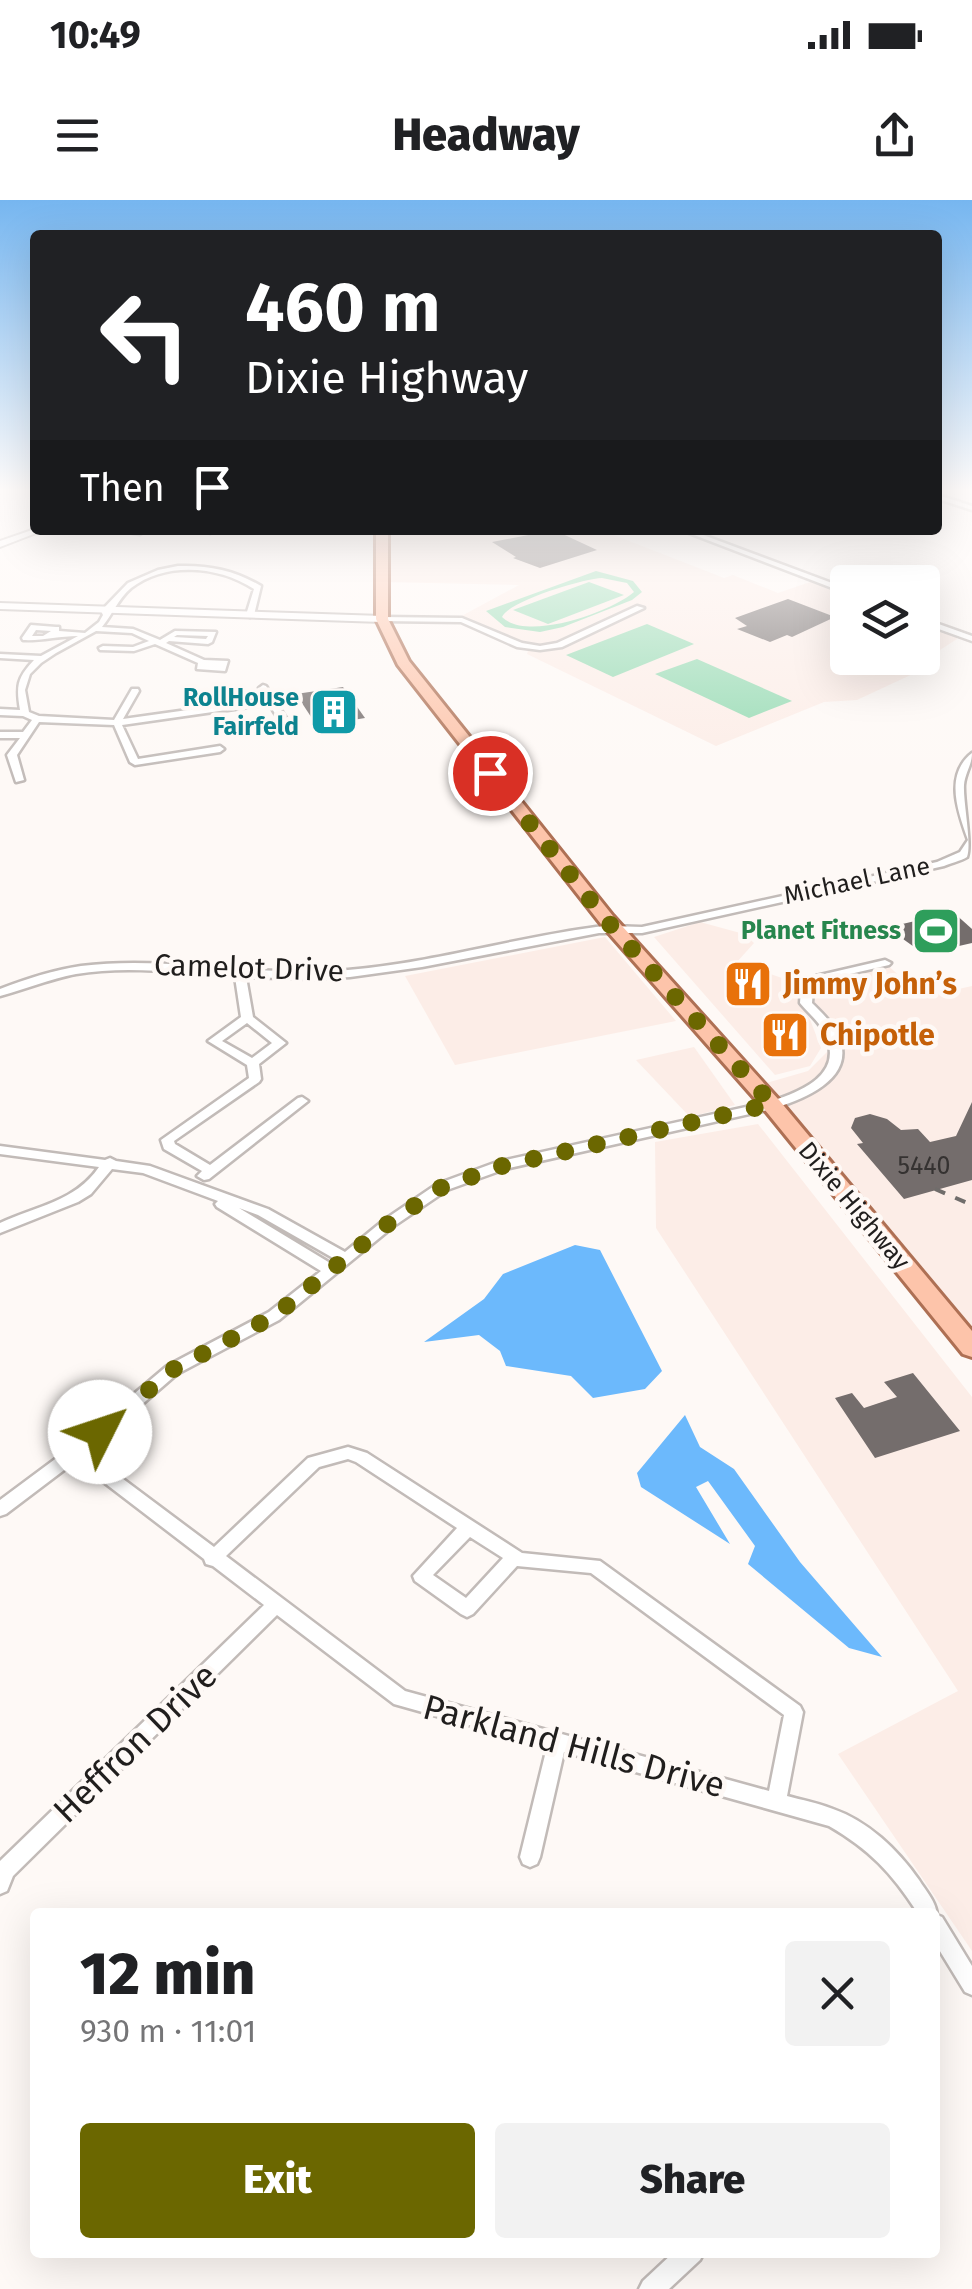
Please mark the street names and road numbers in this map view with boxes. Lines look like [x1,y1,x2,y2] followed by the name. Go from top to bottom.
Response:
[781,851,933,911] street label: Michael Lane
[153,947,345,989] street label: Camelot Drive
[792,1136,917,1276] street label: Dixie Highway
[44,1655,226,1831] street label: Heffron Drive
[419,1686,729,1806] street label: Parkland Hills Drive

